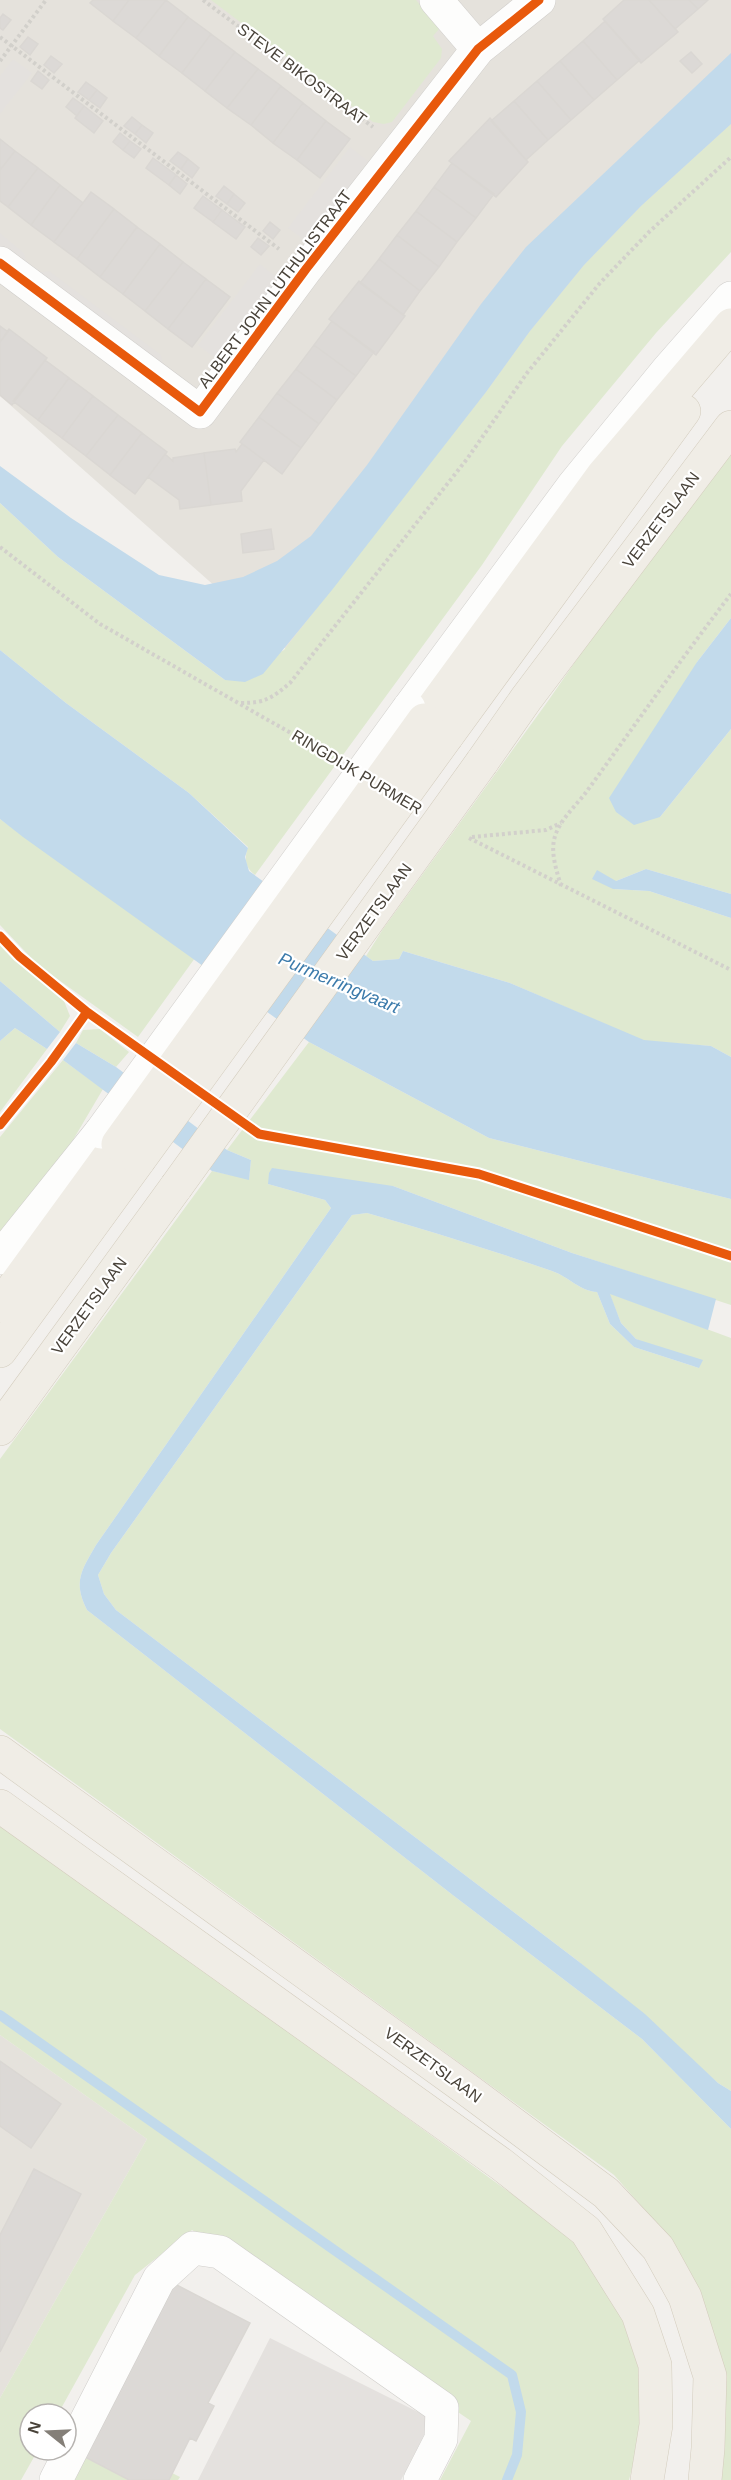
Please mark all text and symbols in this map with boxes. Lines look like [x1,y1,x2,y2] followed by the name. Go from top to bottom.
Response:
[234,20,370,128] street label: STEVE BIKOSTRAAT
[195,187,355,391] street label: ALBERT JOHN LUTHULISTRAAT
[619,469,703,571] street label: VERZETSLAAN
[289,726,425,818] street label: RINGDIJK PURMER
[333,860,415,964] street label: VERZETSLAAN
[276,949,403,1018] water label: Purmerringvaart
[48,1254,130,1358] street label: VERZETSLAAN
[381,2024,485,2106] street label: VERZETSLAAN
[18,2402,78,2462] north arrow
[24,2419,44,2436] text: N

